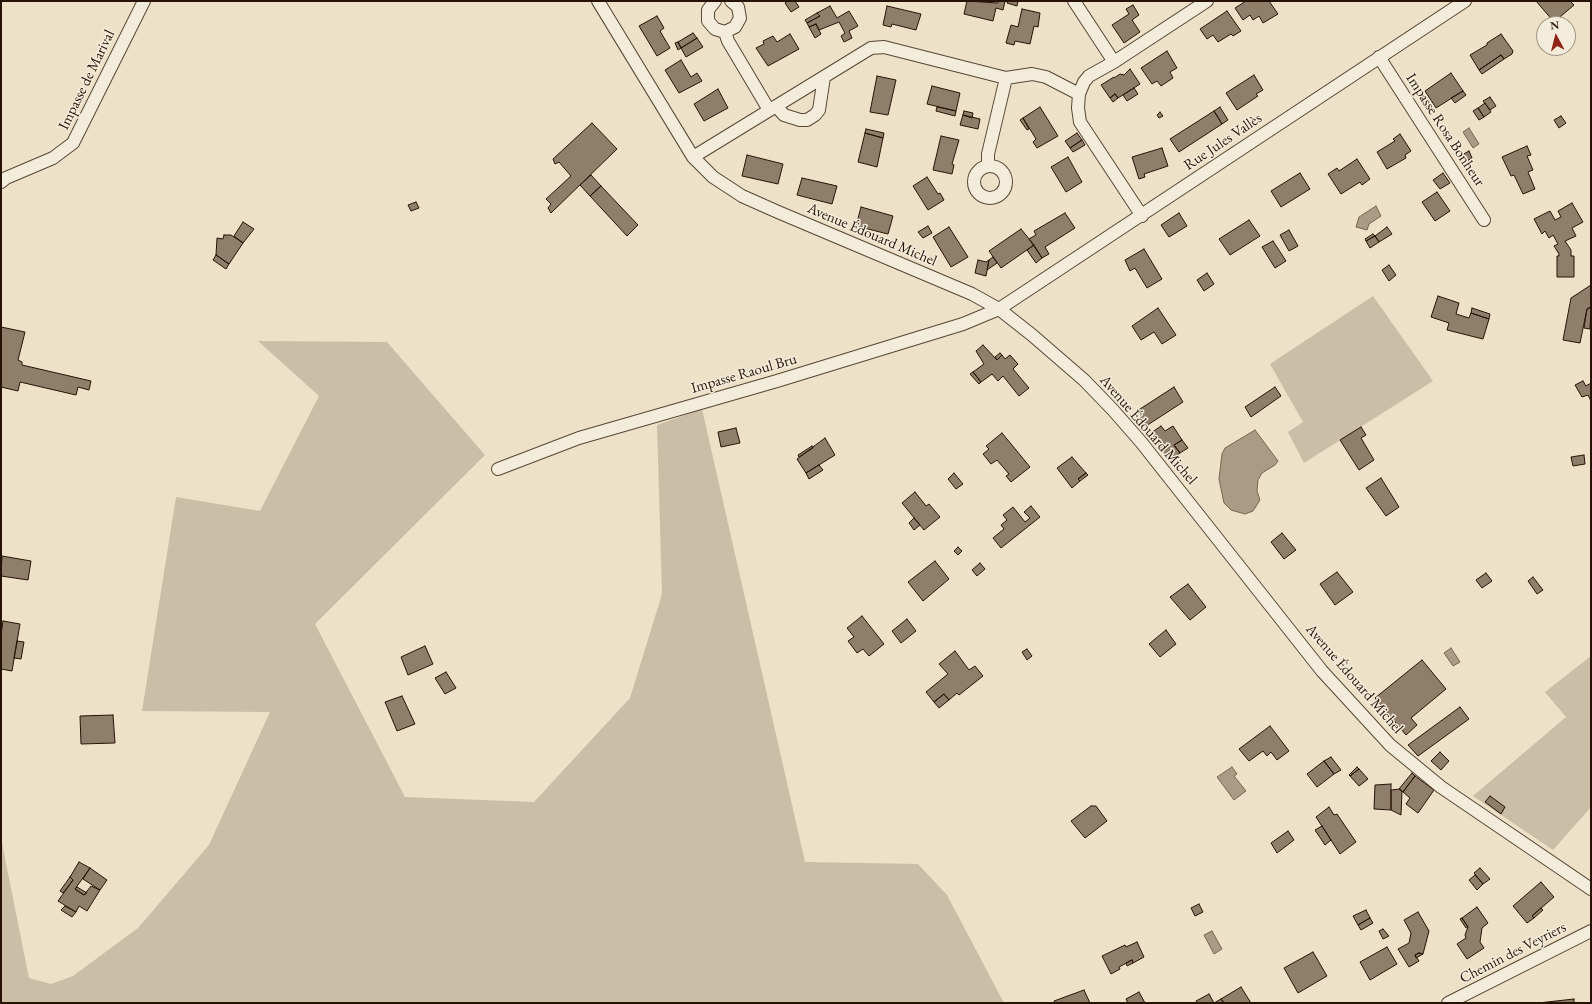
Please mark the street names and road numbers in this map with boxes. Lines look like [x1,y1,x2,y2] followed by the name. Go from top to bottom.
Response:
[55,27,119,133] street label: Impasse de Marival
[1402,70,1488,190] street label: Impasse Rosa Bonheur
[1181,109,1265,175] street label: Rue Jules Vallès
[804,200,940,270] street label: Avenue Édouard Michel
[689,350,799,398] street label: Impasse Raoul Bru
[1096,372,1200,488] street label: Avenue Édouard Michel
[1302,621,1406,737] street label: Avenue Édouard Michel
[1457,918,1569,988] street label: Chemin des Veyriers

